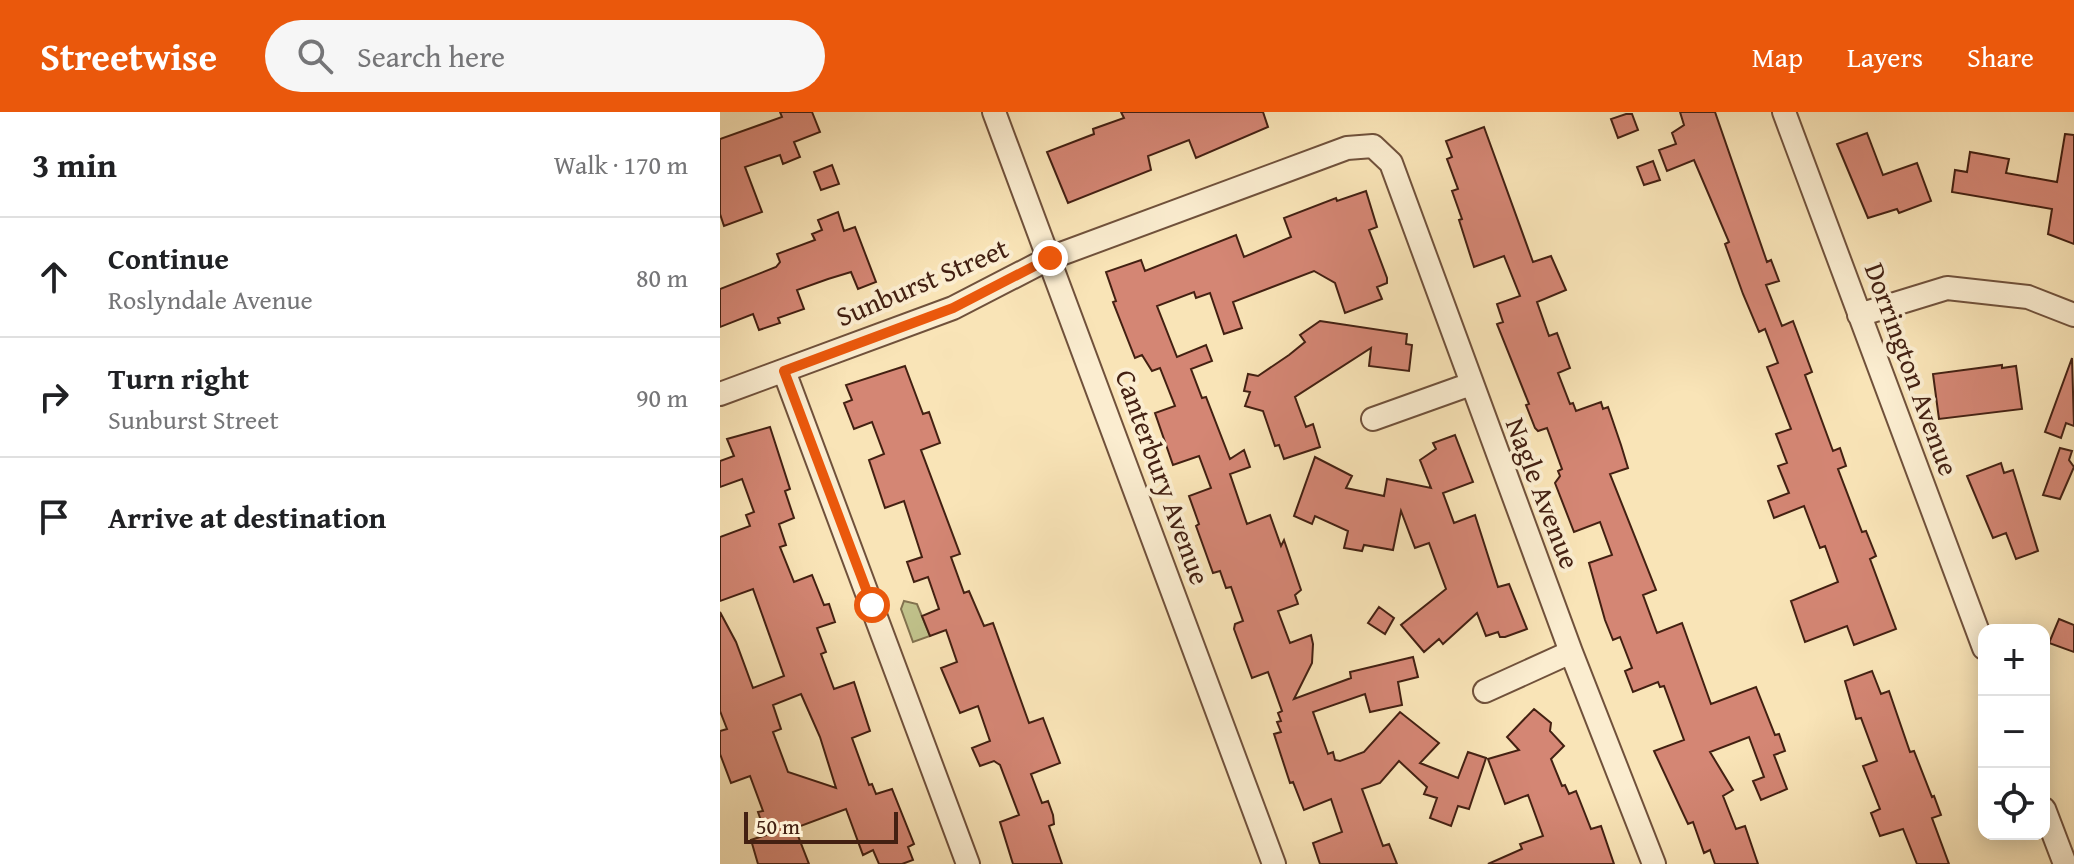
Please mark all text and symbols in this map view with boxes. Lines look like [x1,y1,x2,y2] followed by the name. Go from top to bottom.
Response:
[265,20,825,92] search box
[40,28,217,84] text: Streetwise
[293,34,337,78] icon: search
[357,34,505,78] text: Search here
[1752,36,1803,77] text: Map
[1847,36,1923,77] text: Layers
[1967,36,2034,77] text: Share
[32,140,117,189] text: 3 min
[554,145,688,184] text: Walk · 170 m
[829,227,1014,336] street label: Sunburst Street
[108,236,229,280] text: Continue
[1032,240,1068,276] route end
[32,255,76,299] icon: ahead
[1855,257,1970,481] street label: Dorrington Avenue
[636,258,688,297] text: 80 m
[108,280,313,319] text: Roslyndale Avenue
[108,356,249,400] text: Turn right
[1106,364,1221,590] street label: Canterbury Avenue
[32,375,76,419] icon: right
[636,378,688,417] text: 90 m
[108,400,279,439] text: Sunburst Street
[1496,411,1591,574] street label: Nagle Avenue
[32,495,76,539] icon: arrive
[108,495,386,539] text: Arrive at destination
[854,587,890,623] route start
[1978,624,2050,840] map controls
[1978,624,2050,696] button: +
[1978,696,2050,768] button: −
[1978,768,2050,840] button: locate
[744,808,898,844] scale bar
[756,810,800,842] text: 50 m

